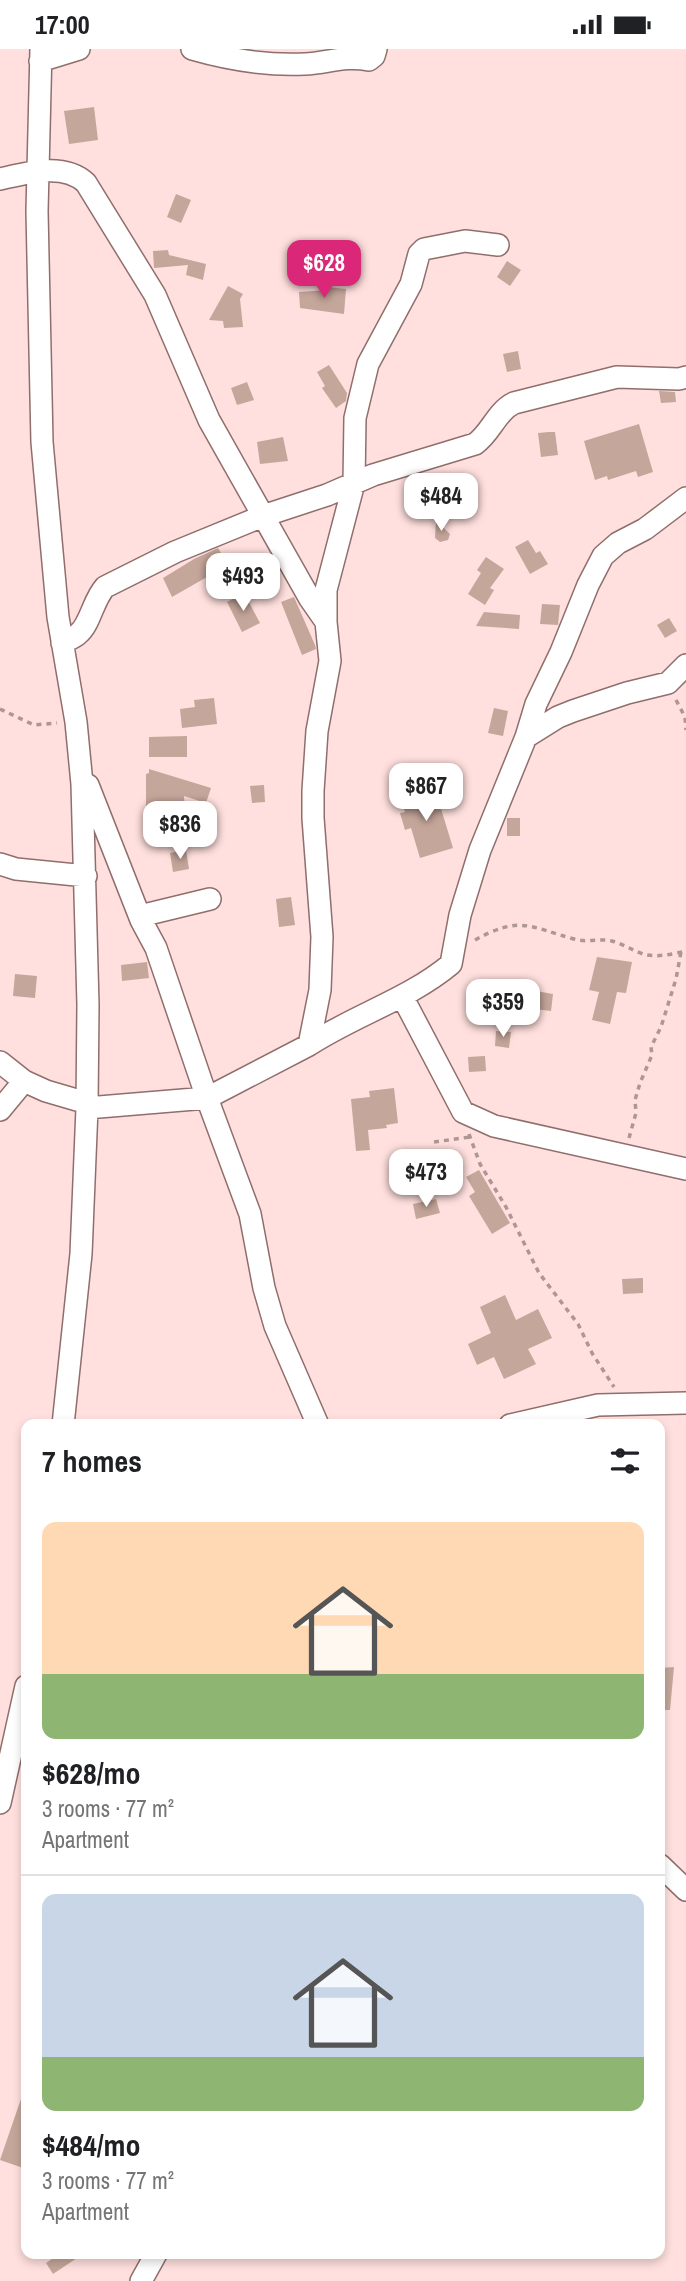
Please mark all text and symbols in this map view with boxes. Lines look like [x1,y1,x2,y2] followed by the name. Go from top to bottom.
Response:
[35,7,90,42] text: 17:00
[283,240,365,300] pin: $628
[303,247,345,278] text: $628
[400,473,482,533] pin: $484
[420,480,462,511] text: $484
[202,553,284,613] pin: $493
[222,560,264,591] text: $493
[385,763,467,823] pin: $867
[405,770,447,801] text: $867
[139,801,221,861] pin: $836
[159,808,201,839] text: $836
[462,979,544,1039] pin: $359
[482,986,524,1017] text: $359
[385,1149,467,1209] pin: $473
[405,1156,447,1187] text: $473
[42,1441,142,1481] text: 7 homes
[606,1442,644,1480] icon: filters
[280,1568,406,1694] icon: home
[42,1753,140,1793] text: $628/mo
[42,1793,174,1824] text: 3 rooms · 77 m²
[42,1824,129,1855] text: Apartment
[280,1940,406,2066] icon: home
[42,2125,140,2165] text: $484/mo
[42,2165,174,2196] text: 3 rooms · 77 m²
[42,2196,129,2227] text: Apartment

